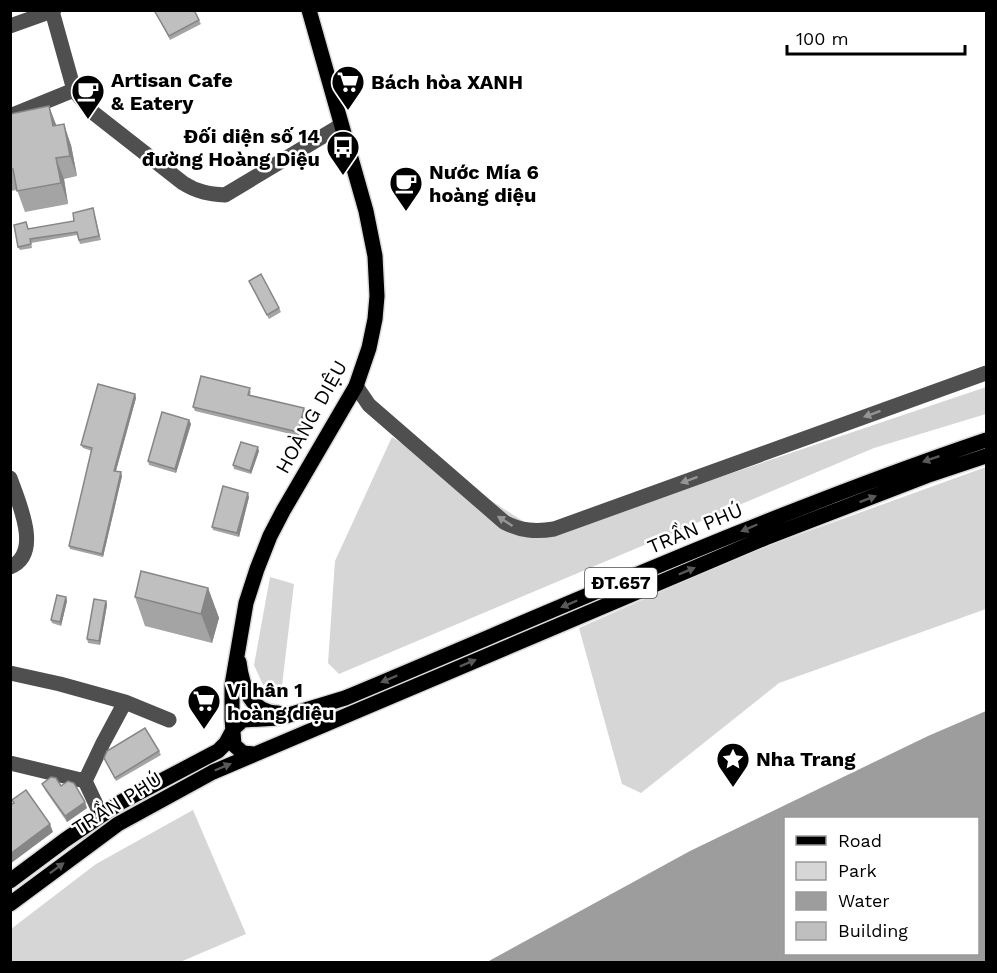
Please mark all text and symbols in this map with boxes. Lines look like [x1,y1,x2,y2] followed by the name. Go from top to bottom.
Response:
[787,18,966,56] scale bar
[796,28,849,49] text: 100 m
[330,64,366,111] supermarket icon: Bách hòa XANH
[111,68,233,115] place label: Artisan Cafe & Eatery
[371,70,523,94] place label: Bách hòa XANH
[70,73,106,120] cafe icon: Artisan Cafe & Eatery
[142,124,320,171] place label: Đối diện số 14 đường Hoàng Diệu
[325,129,361,176] bus stop icon: Đối diện số 14 đường Hoàng Diệu
[429,160,539,207] place label: Nước Mía 6 hoàng diệu
[388,165,424,212] cafe icon: Nước Mía 6 hoàng diệu
[270,356,352,478] street label: HOÀNG DIỆU
[863,410,881,420] one-way arrow
[922,455,940,465] one-way arrow
[680,476,698,486] one-way arrow
[859,494,877,504] one-way arrow
[643,496,746,559] street label: TRẦN PHÚ
[496,516,513,527] one-way arrow
[739,523,757,533] one-way arrow
[678,566,696,576] one-way arrow
[585,568,657,598] road number: ĐT.657
[560,599,578,609] one-way arrow
[459,658,477,667] one-way arrow
[380,674,398,684] one-way arrow
[227,678,335,725] place label: Vi hân 1 hoàng diệu
[186,683,222,730] supermarket icon: Vi hân 1 hoàng diệu
[715,741,751,788] place icon: Nha Trang
[756,747,856,771] place label: Nha Trang
[215,763,232,772] one-way arrow
[67,765,166,840] street label: TRẦN PHÚ
[784,817,979,955] legend
[838,830,882,851] text: Road
[838,860,877,881] text: Park
[49,862,65,874] one-way arrow
[838,890,890,911] text: Water
[838,920,908,941] text: Building

